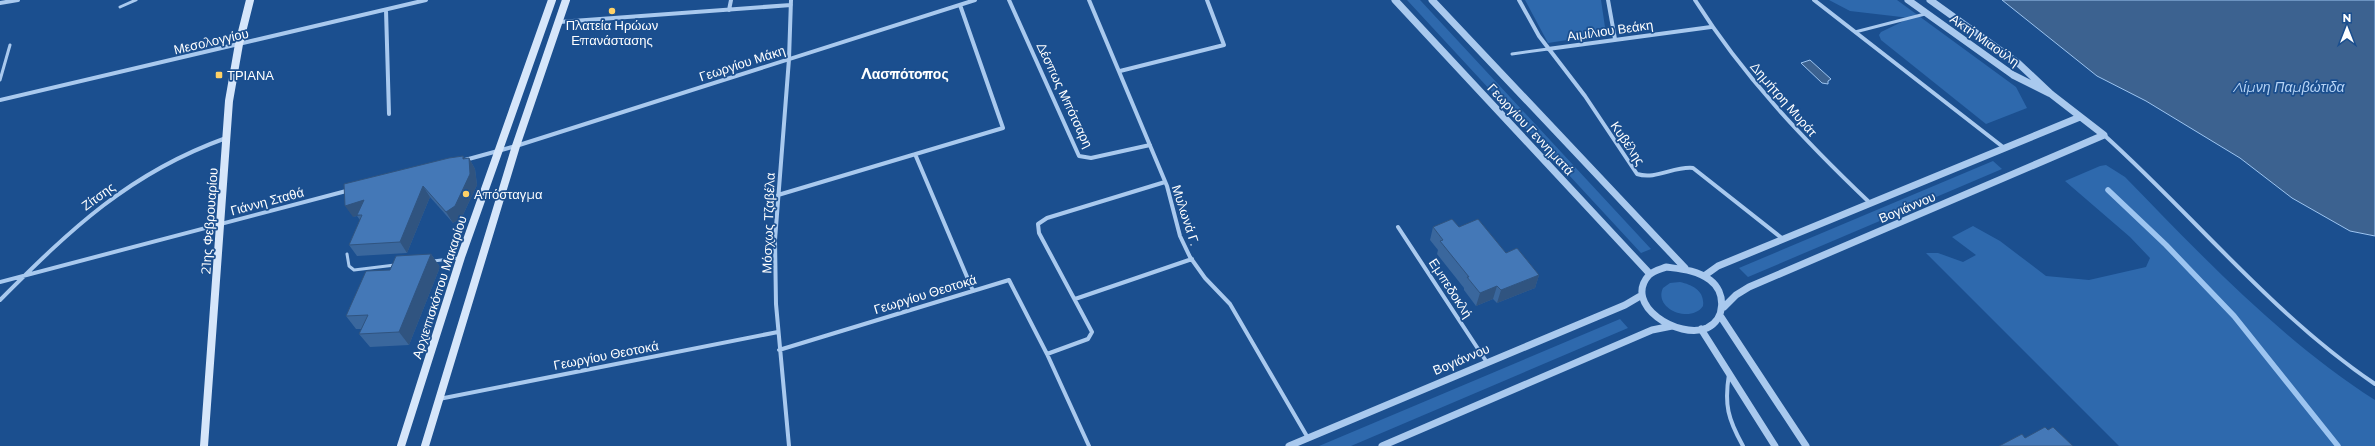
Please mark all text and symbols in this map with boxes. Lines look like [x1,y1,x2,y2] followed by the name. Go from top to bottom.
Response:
[607,6,617,16] marker: Πλατεία Ηρώων Επανάστασης
[2327,8,2367,48] north arrow
[1947,10,2023,70] street label: Ακτή Μιαούλη
[2343,11,2351,25] text: N
[1566,16,1654,44] street label: Αιμίλιου Βεάκη
[566,17,658,48] place label: Πλατεία Ηρώων Επανάστασης
[172,25,250,57] street label: Μεσολογγίου
[1034,40,1096,150] street label: Δέσπως Μπότσαρη
[697,42,787,84] street label: Γεωργίου Μάκη
[1747,58,1821,140] street label: Δημήτρη Μυράτ
[860,65,949,83] district label: Λασπότοπος
[227,67,274,83] place label: ΤΡΙΑΝΑ
[214,70,224,80] marker: ΤΡΙΑΝΑ
[2232,78,2346,96] water label: Λίμνη Παμβώτιδα
[1484,80,1578,179] street label: Γεωργίου Γεννηματά
[1607,118,1649,168] street label: Κυβέλης
[197,167,221,275] street label: 21ης Φεβρουαρίου
[758,172,778,274] street label: Μόσχως Τζαβέλα
[78,179,118,213] street label: Ζίτσης
[229,183,306,218] street label: Γιάννη Σταθά
[1169,183,1203,247] street label: Μυλωνά Γ.
[474,186,543,202] place label: Απόσταγμα
[1876,188,1938,226] street label: Βογιάννου
[461,189,471,199] marker: Απόσταγμα
[408,213,470,361] street label: Αρχιεπισκόπου Μακαρίου
[1426,255,1476,321] street label: Εμπεδοκλή
[872,271,979,317] street label: Γεωργίου Θεοτοκά
[552,337,660,373] street label: Γεωργίου Θεοτοκά
[1430,340,1492,378] street label: Βογιάννου

